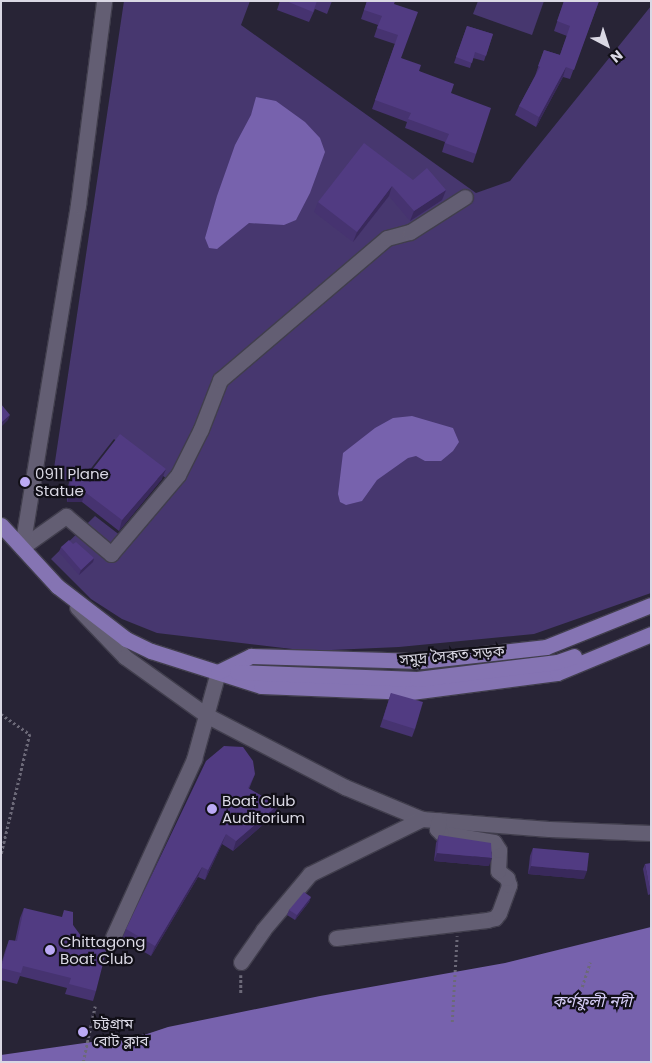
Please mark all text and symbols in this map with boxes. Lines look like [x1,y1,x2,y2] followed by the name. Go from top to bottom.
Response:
[582,20,632,70] north arrow
[606,45,627,68] text: N
[35,464,109,499] place label: 0911 Plane Statue
[19,476,31,488] marker: 0911 Plane Statue
[399,641,505,669] street label: সমুদ্র সৈকত সড়ক
[222,791,305,826] place label: Boat Club Auditorium
[206,803,218,815] marker: Boat Club Auditorium
[60,932,145,967] place label: Chittagong Boat Club
[44,944,56,956] marker: Chittagong Boat Club
[552,992,632,1012] water label: কর্ণফুলী নদী
[93,1014,148,1049] place label: চট্টগ্রাম বোট ক্লাব
[77,1026,89,1038] marker: চট্টগ্রাম বোট ক্লাব

